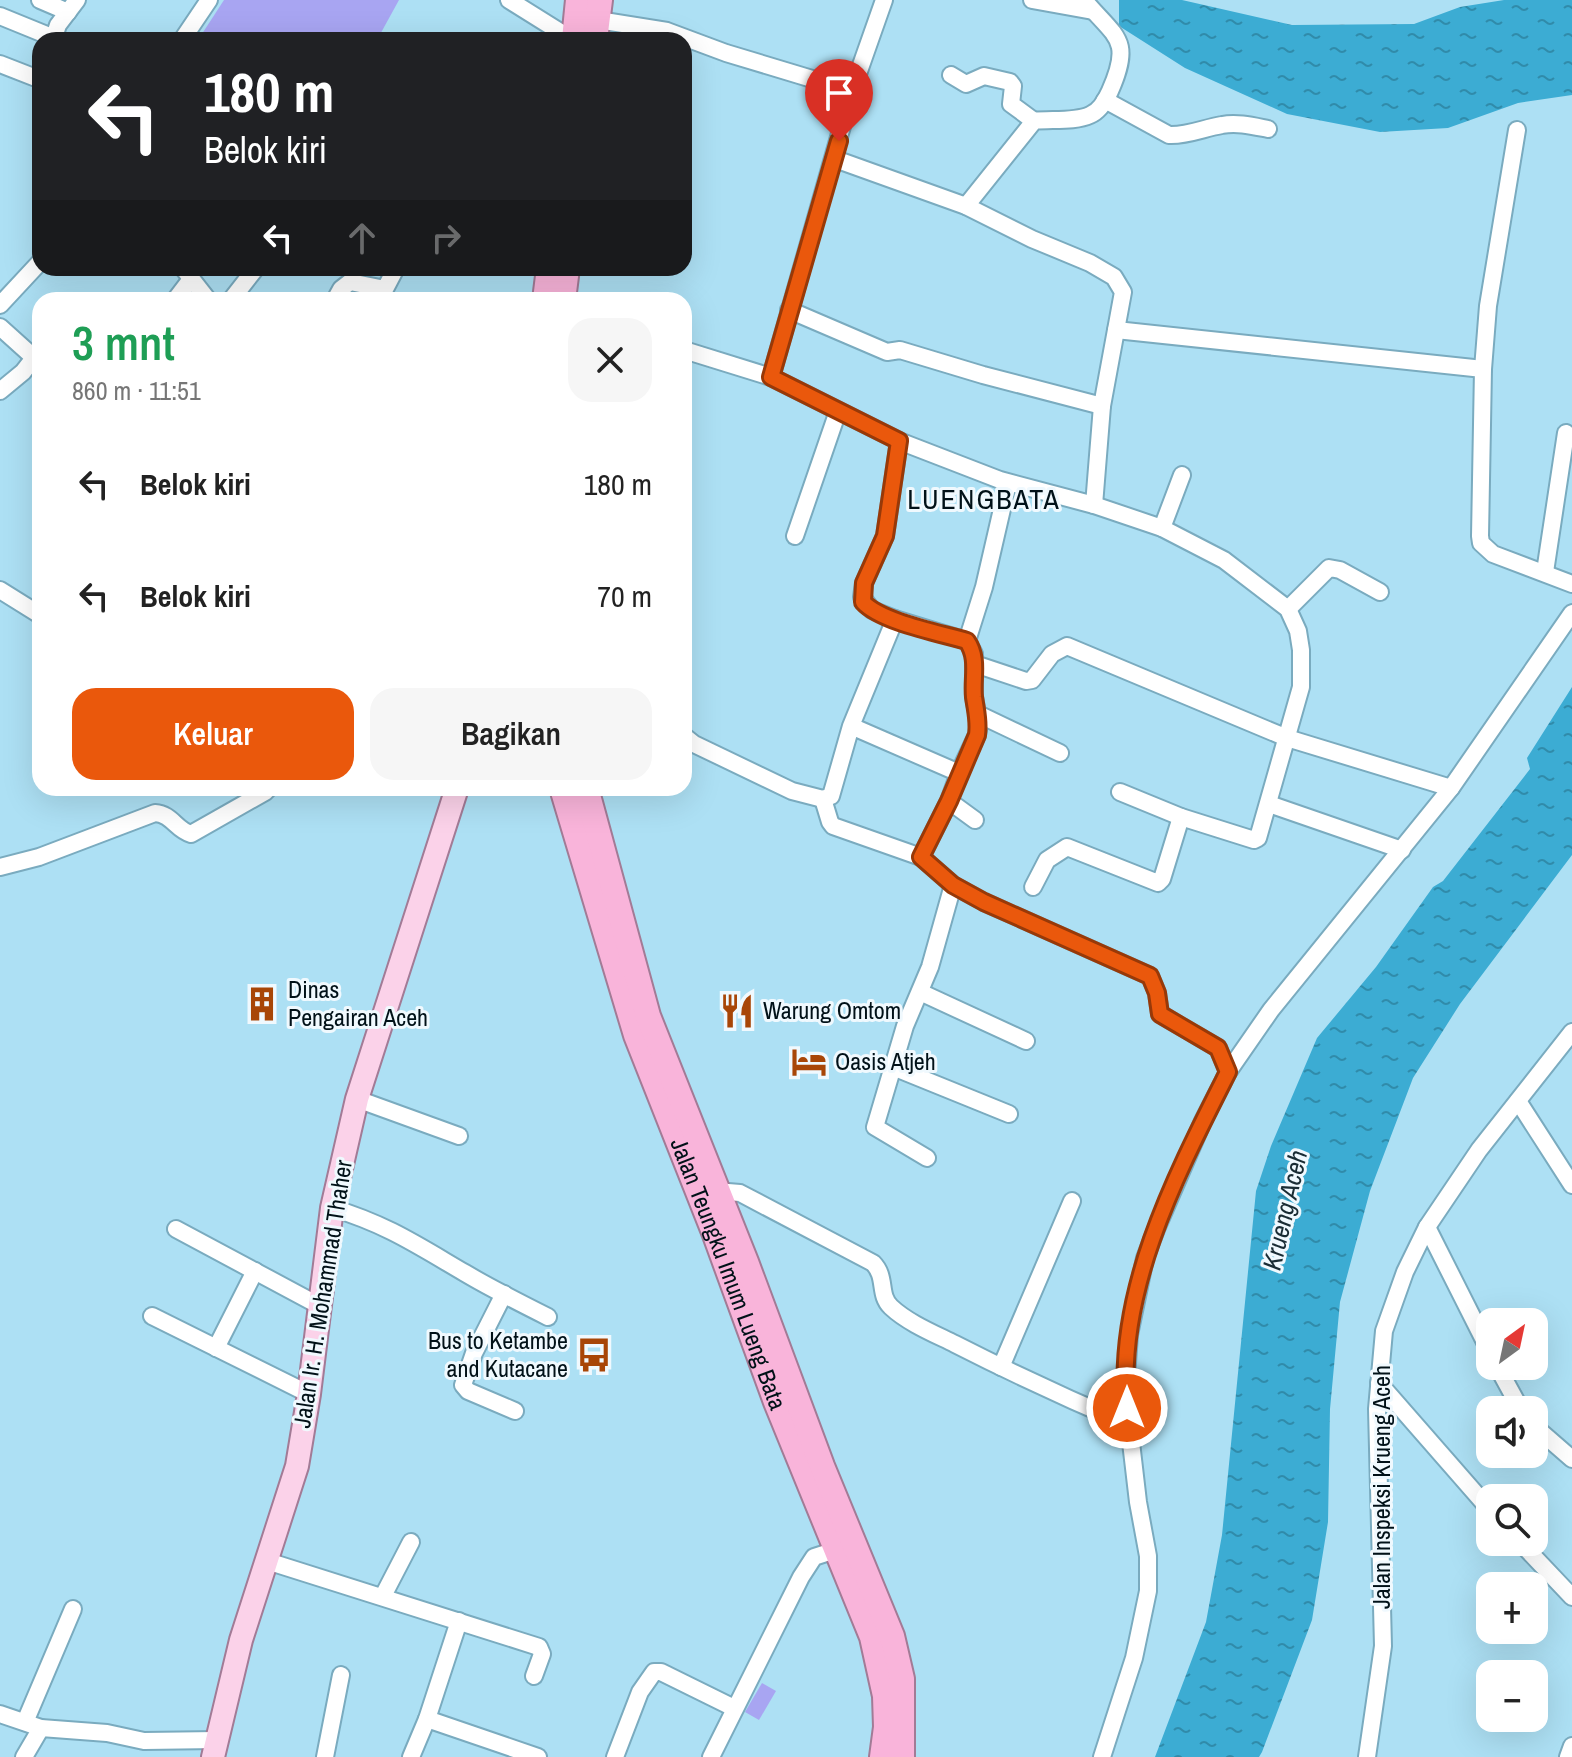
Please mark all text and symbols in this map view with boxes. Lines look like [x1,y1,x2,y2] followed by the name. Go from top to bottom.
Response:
[204,54,334,129] text: 180 m
[805,59,873,141] pin
[72,64,176,168] icon: left
[817,71,861,115] icon: arrive
[204,126,327,174] text: Belok kiri
[256,216,300,260] icon: left
[340,216,384,260] icon: ahead
[424,216,468,260] icon: right
[72,310,175,375] text: 3 mnt
[568,318,652,402] button: close
[72,373,201,408] text: 860 m · 11:51
[72,462,116,506] icon: left
[140,464,251,504] text: Belok kiri
[584,464,652,504] text: 180 m
[907,480,1061,518] district label: LUENGBATA
[72,574,116,618] icon: left
[140,576,251,616] text: Belok kiri
[597,576,652,616] text: 70 m
[72,688,354,780] button: Keluar
[370,688,652,780] button: Bagikan
[288,973,428,1033] place label: Dinas Pengairan Aceh
[243,985,281,1023] building icon: Dinas Pengairan Aceh
[718,992,756,1030] restaurant icon: Warung Omtom
[763,994,901,1026] place label: Warung Omtom
[790,1043,828,1081] hotel icon: Oasis Atjeh
[835,1045,936,1077] place label: Oasis Atjeh
[663,1133,794,1414] street label: Jalan Teungku Imum Lueng Bata
[1254,1147,1315,1273] water label: Krueng Aceh
[285,1157,359,1430] street label: Jalan Ir. H. Mohammad Thaher
[1476,1308,1548,1380] north arrow
[1476,1308,1548,1732] map controls
[428,1324,568,1384] place label: Bus to Ketambe and Kutacane
[575,1336,613,1374] bus stop icon: Bus to Ketambe and Kutacane
[1365,1365,1397,1609] street label: Jalan Inspeksi Krueng Aceh
[1085,1366,1169,1450] position arrow
[1476,1396,1548,1468] button: sound
[1476,1484,1548,1556] button: search
[1476,1572,1548,1644] button: +
[1476,1660,1548,1732] button: −

